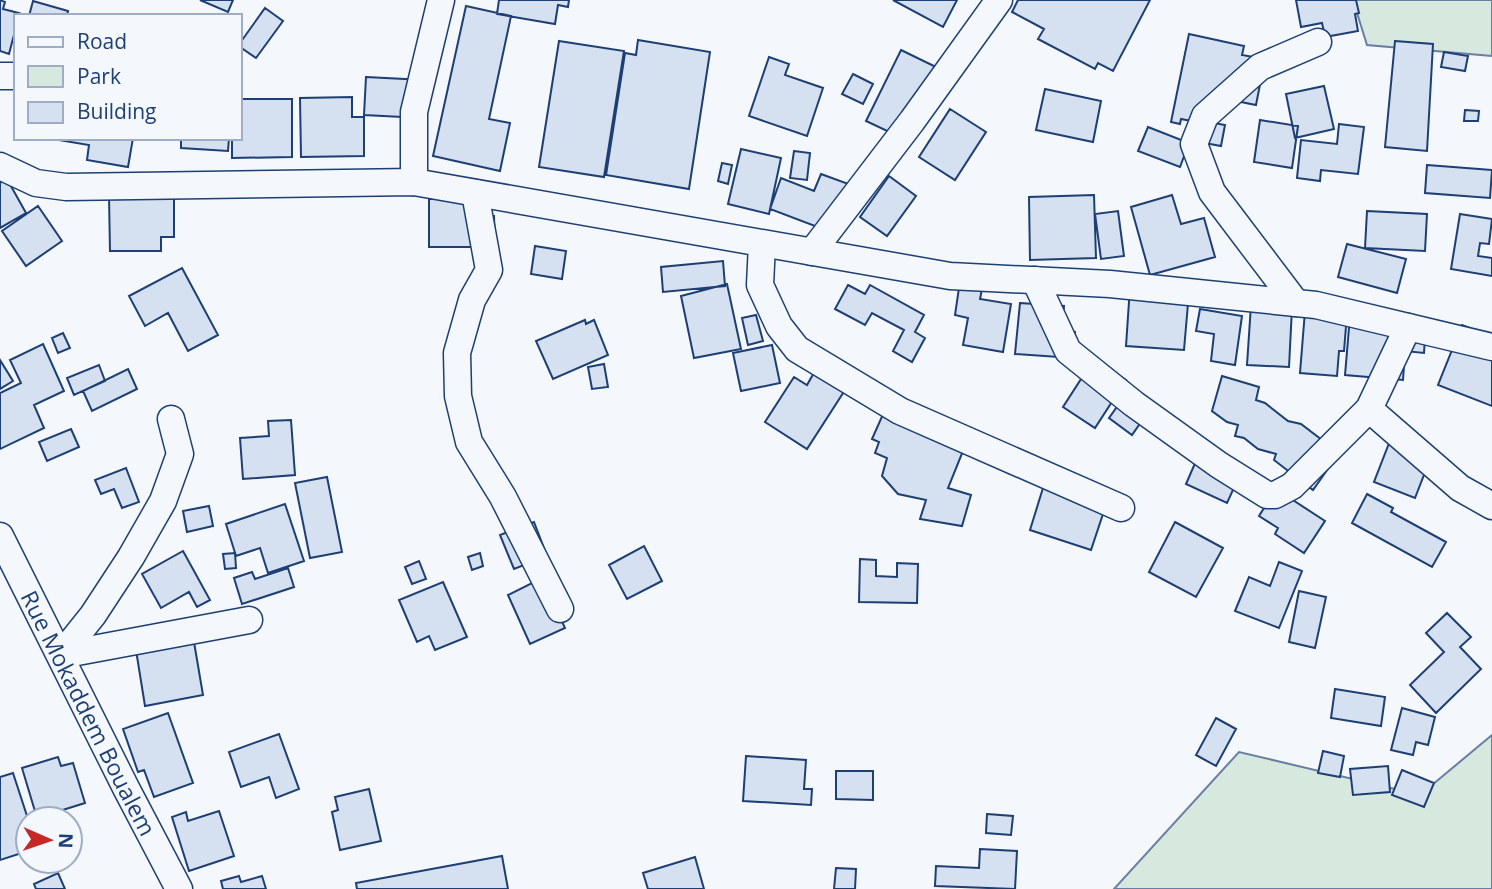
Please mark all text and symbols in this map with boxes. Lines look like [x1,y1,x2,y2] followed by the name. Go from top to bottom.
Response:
[14,14,242,140] legend
[77,27,127,55] text: Road
[77,62,121,90] text: Park
[77,97,156,125] text: Building
[14,585,164,841] street label: Rue Mokaddem Boualem
[14,805,84,875] north arrow
[53,832,79,849] text: N

